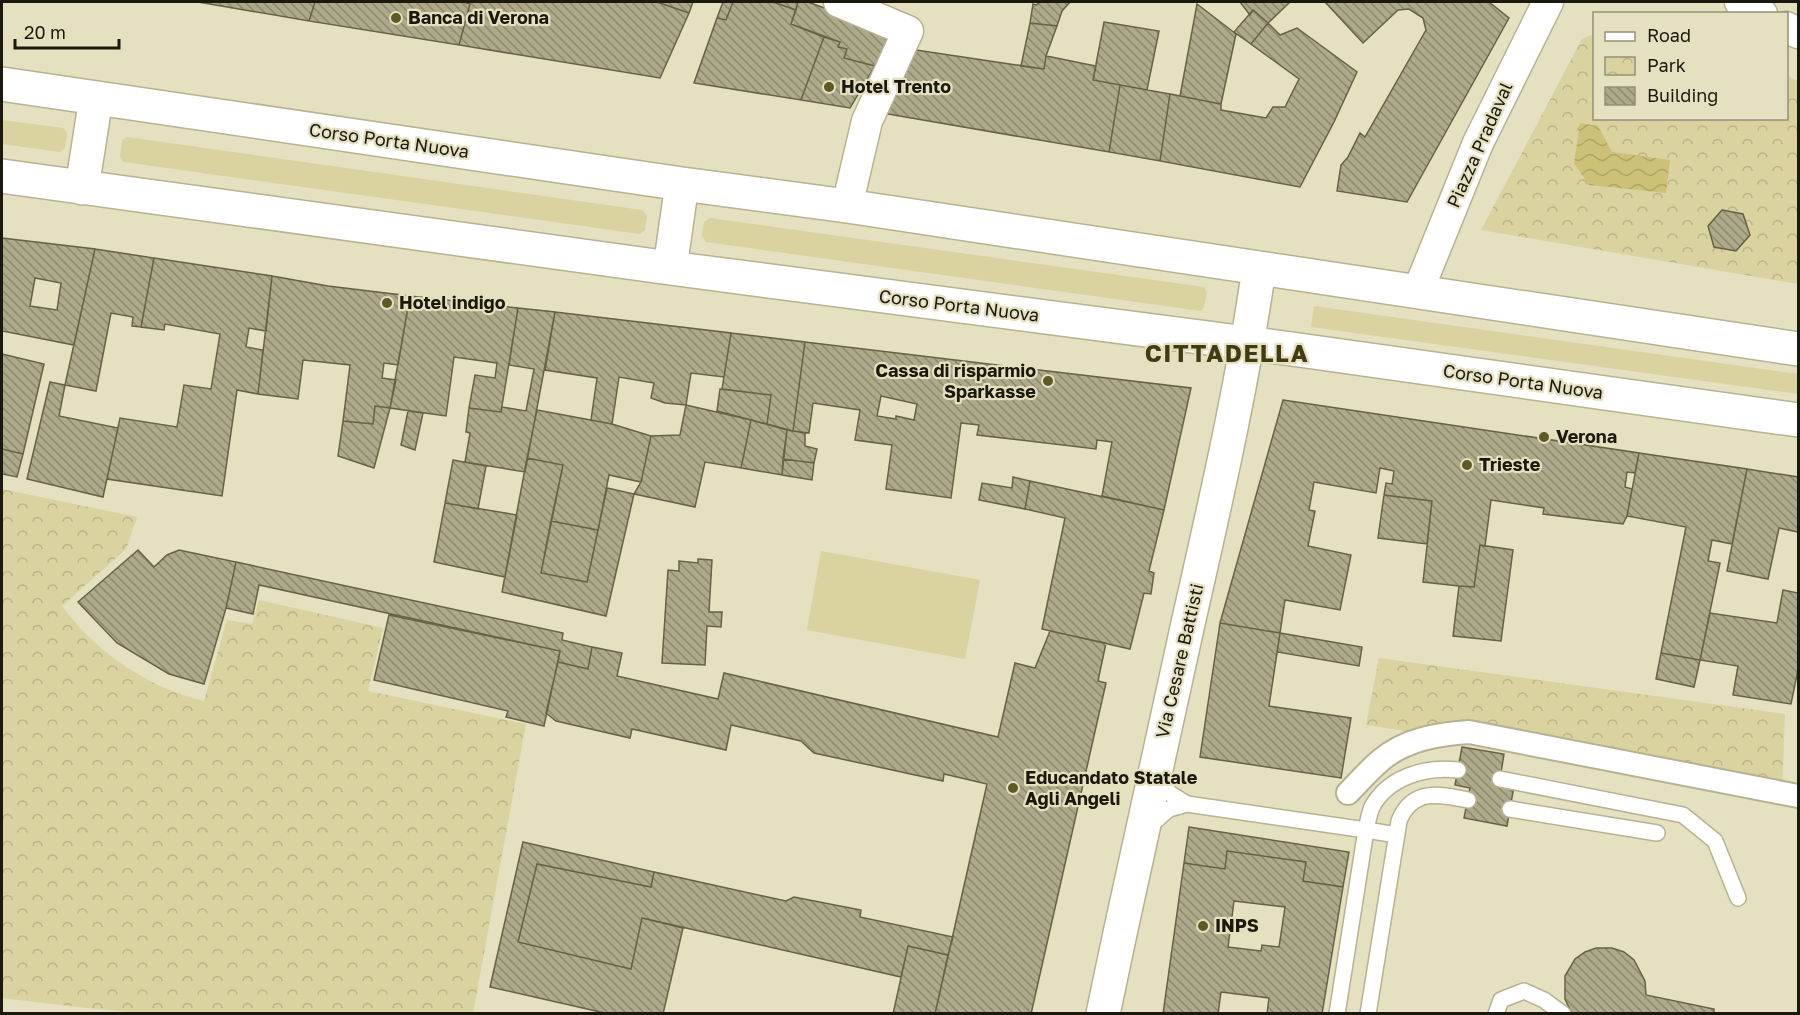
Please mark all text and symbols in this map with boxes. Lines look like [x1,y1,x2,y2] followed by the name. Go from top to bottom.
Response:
[408,6,549,28] place label: Banca di Verona
[389,11,403,25] marker: Banca di Verona
[15,12,118,50] scale bar
[1593,12,1788,120] legend
[24,21,66,43] text: 20 m
[1647,24,1691,46] text: Road
[1647,54,1686,76] text: Park
[841,75,951,97] place label: Hotel Trento
[1442,78,1517,211] street label: Piazza Pradaval
[822,80,836,94] marker: Hotel Trento
[1647,84,1718,106] text: Building
[308,118,471,162] street label: Corso Porta Nuova
[878,284,1041,326] street label: Corso Porta Nuova
[399,291,506,313] place label: Hotel indigo
[380,296,394,310] marker: Hotel indigo
[1145,338,1309,367] district label: CITTADELLA
[875,359,1036,402] place label: Cassa di risparmio Sparkasse
[1442,359,1605,403] street label: Corso Porta Nuova
[1041,374,1055,388] marker: Cassa di risparmio Sparkasse
[1556,425,1617,447] place label: Verona
[1537,430,1551,444] marker: Verona
[1479,453,1541,475] place label: Trieste
[1460,458,1474,472] marker: Trieste
[1150,581,1208,740] street label: Via Cesare Battisti
[1025,766,1198,809] place label: Educandato Statale Agli Angeli
[1006,781,1020,795] marker: Educandato Statale Agli Angeli
[1215,914,1259,936] place label: INPS
[1196,919,1210,933] marker: INPS

